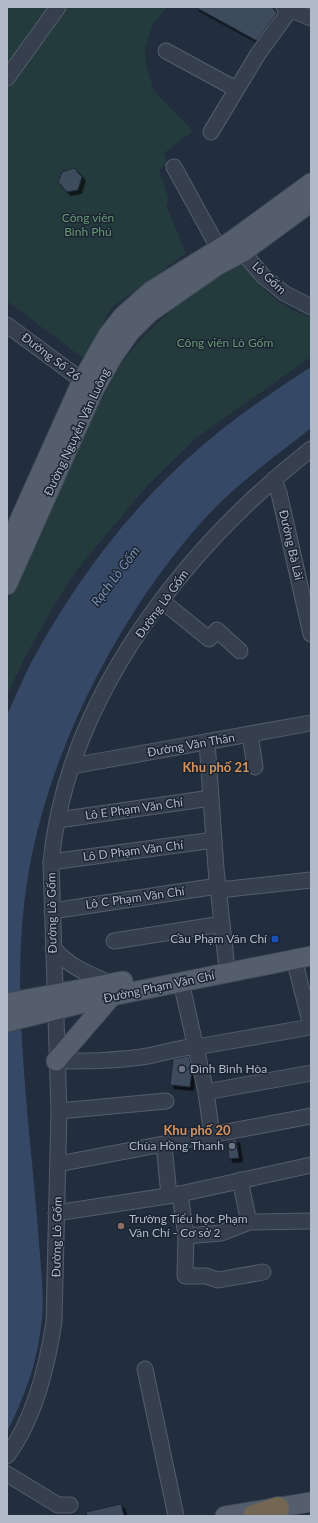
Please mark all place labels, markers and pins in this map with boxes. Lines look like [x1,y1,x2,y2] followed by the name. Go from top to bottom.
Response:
[170,931,268,946] place label: Cầu Phạm Văn Chí
[270,934,280,944] marker: Cầu Phạm Văn Chí
[190,1061,267,1076] place label: Đình Bình Hòa
[177,1064,187,1074] marker: Đình Bình Hòa
[129,1138,224,1153] place label: Chùa Hồng Thanh
[227,1141,237,1151] marker: Chùa Hồng Thanh
[129,1211,248,1240] place label: Trường Tiểu học Phạm Văn Chí - Cơ sở 2
[116,1221,126,1231] marker: Trường Tiểu học Phạm Văn Chí - Cơ sở 2

